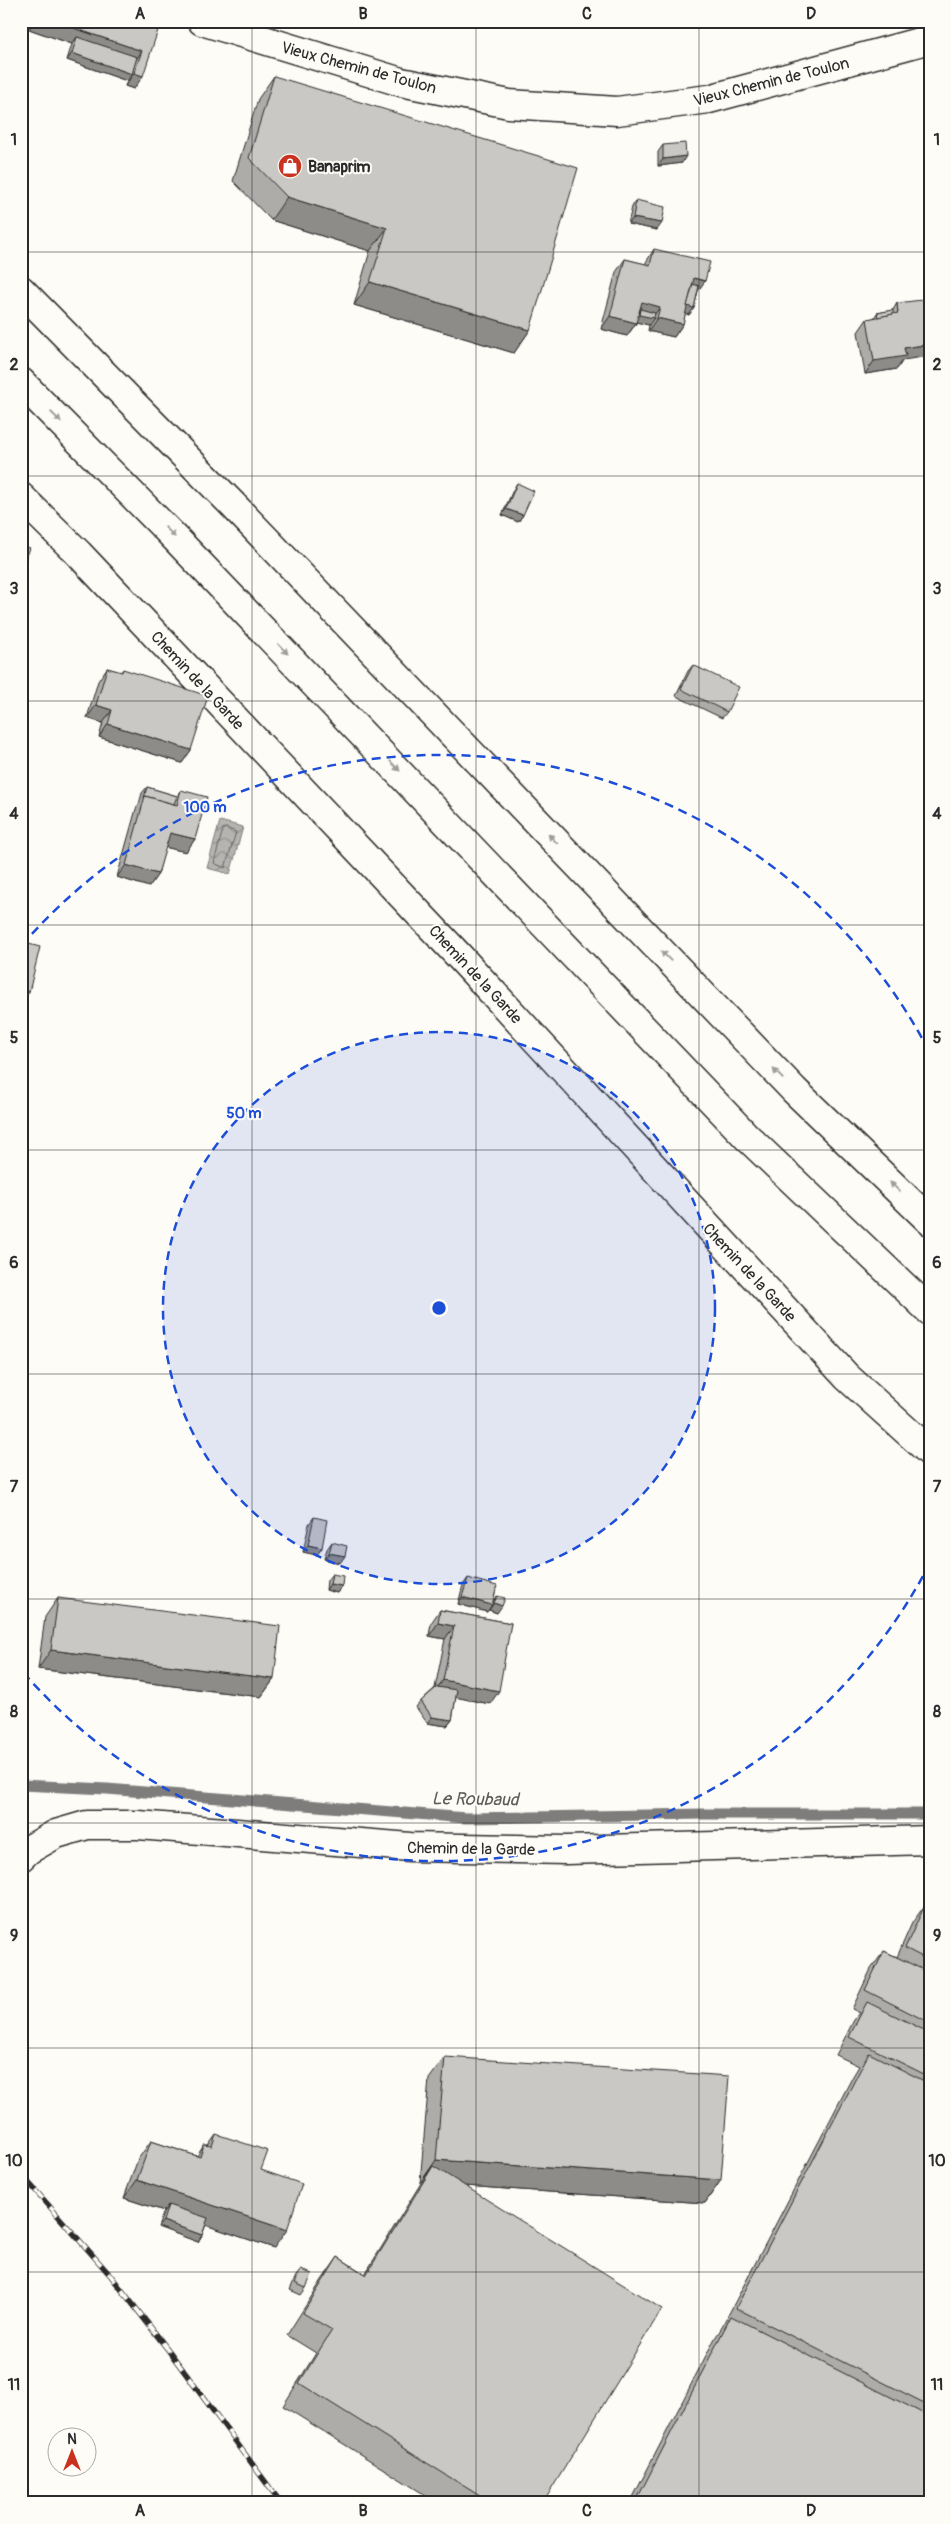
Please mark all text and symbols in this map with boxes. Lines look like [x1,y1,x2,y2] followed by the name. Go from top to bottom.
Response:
[135,4,146,24] text: A
[358,4,368,24] text: B
[582,4,592,24] text: C
[806,4,816,24] text: D
[279,38,439,98] street label: Vieux Chemin de Toulon
[691,53,851,111] street label: Vieux Chemin de Toulon
[11,130,17,150] text: 1
[934,130,940,150] text: 1
[277,153,303,179] shop icon: Banaprim
[308,157,370,177] place label: Banaprim
[10,355,19,375] text: 2
[933,355,942,375] text: 2
[49,410,61,422] one-way arrow
[164,526,176,538] one-way arrow
[10,579,19,599] text: 3
[933,579,942,599] text: 3
[146,627,248,734] street label: Chemin de la Garde
[277,643,289,655] one-way arrow
[389,760,401,772] one-way arrow
[184,798,226,817] text: 100 m
[9,804,19,824] text: 4
[932,804,942,824] text: 4
[547,834,559,846] one-way arrow
[424,921,526,1028] street label: Chemin de la Garde
[660,951,672,963] one-way arrow
[10,1028,19,1048] text: 5
[933,1028,942,1048] text: 5
[772,1068,784,1080] one-way arrow
[227,1104,261,1123] text: 50 m
[889,1181,901,1193] one-way arrow
[698,1219,800,1326] street label: Chemin de la Garde
[9,1253,19,1273] text: 6
[932,1253,942,1273] text: 6
[430,1299,448,1317] centre of rings
[10,1477,19,1497] text: 7
[933,1477,942,1497] text: 7
[10,1702,18,1722] text: 8
[933,1702,941,1722] text: 8
[431,1787,521,1812] water label: Le Roubaud
[407,1838,535,1860] street label: Chemin de la Garde
[10,1926,18,1946] text: 9
[933,1926,941,1946] text: 9
[5,2151,23,2171] text: 10
[928,2151,946,2171] text: 10
[8,2375,20,2395] text: 11
[931,2375,943,2395] text: 11
[48,2426,98,2476] north arrow
[67,2431,77,2448] text: N
[135,2501,146,2521] text: A
[358,2501,368,2521] text: B
[582,2501,592,2521] text: C
[806,2501,816,2521] text: D

